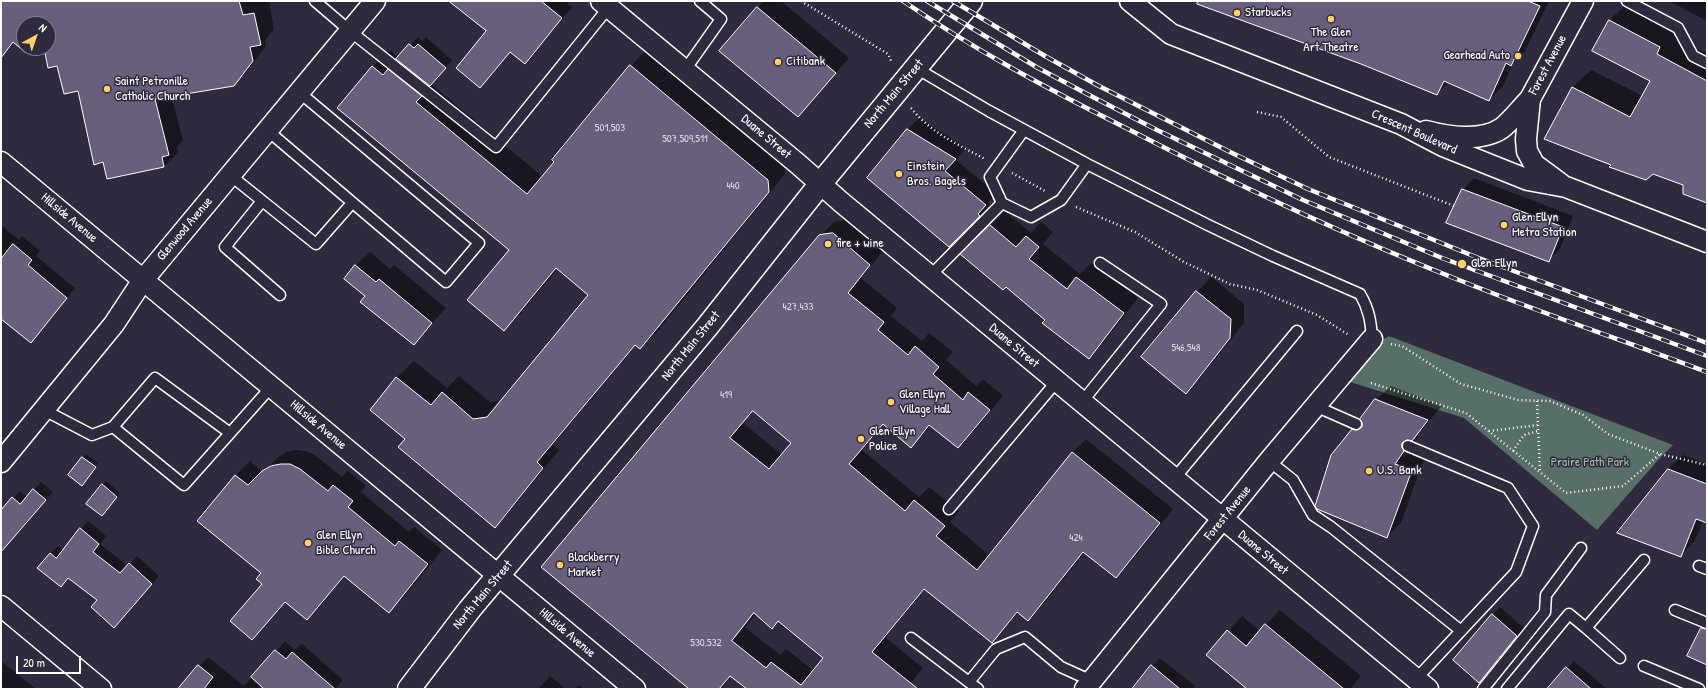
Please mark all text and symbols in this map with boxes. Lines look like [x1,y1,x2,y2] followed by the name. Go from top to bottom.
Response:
[1245,5,1292,21] place label: Starbucks
[1232,8,1242,18] marker: Starbucks
[1326,14,1336,24] marker: The Glen Art Theatre
[16,16,56,56] north arrow
[36,20,50,35] text: N
[1303,25,1359,56] place label: The Glen Art Theatre
[1526,32,1570,98] street label: Forest Avenue
[1443,48,1510,64] place label: Gearhead Auto
[1513,51,1523,61] marker: Gearhead Auto
[786,54,825,70] place label: Citibank
[861,56,927,132] street label: North Main Street
[773,57,783,67] marker: Citibank
[115,74,190,105] place label: Saint Petronille Catholic Church
[102,84,112,94] marker: Saint Petronille Catholic Church
[1369,106,1459,158] street label: Crescent Boulevard
[738,111,794,163] street label: Duane Street
[595,121,625,135] house number: 501,503
[662,132,708,146] house number: 507,509,511
[907,159,966,190] place label: Einstein Bros. Bagels
[894,169,904,179] marker: Einstein Bros. Bagels
[726,179,740,193] house number: 440
[38,190,100,246] street label: Hillside Avenue
[154,194,216,264] street label: Glenwood Avenue
[1512,210,1577,241] place label: Glen Ellyn Metra Station
[1499,220,1509,230] marker: Glen Ellyn Metra Station
[836,236,884,252] place label: fire + wine
[823,239,833,249] marker: fire + wine
[1471,256,1517,272] place label: Glen Ellyn
[1456,258,1468,270] marker: Glen Ellyn
[783,300,813,314] house number: 427,433
[658,308,724,384] street label: North Main Street
[986,320,1042,372] street label: Duane Street
[1172,341,1200,355] house number: 546,548
[899,387,951,418] place label: Glen Ellyn Village Hall
[720,388,732,402] house number: 419
[287,397,349,453] street label: Hillside Avenue
[886,397,896,407] marker: Glen Ellyn Village Hall
[869,424,915,455] place label: Glen Ellyn Police
[856,434,866,444] marker: Glen Ellyn Police
[1551,455,1629,471] park label: Praire Path Park
[1377,463,1422,479] place label: U.S. Bank
[1364,466,1374,476] marker: U.S. Bank
[1201,483,1255,543] street label: Forest Avenue
[1235,527,1291,579] street label: Duane Street
[316,528,376,559] place label: Glen Ellyn Bible Church
[1069,531,1083,545] house number: 424
[303,538,313,548] marker: Glen Ellyn Bible Church
[568,550,620,581] place label: Blackberry Market
[450,557,516,633] street label: North Main Street
[555,560,565,570] marker: Blackberry Market
[536,605,598,661] street label: Hillside Avenue
[690,636,722,650] house number: 530,532
[18,648,83,674] scale bar
[23,654,45,671] text: 20 m

